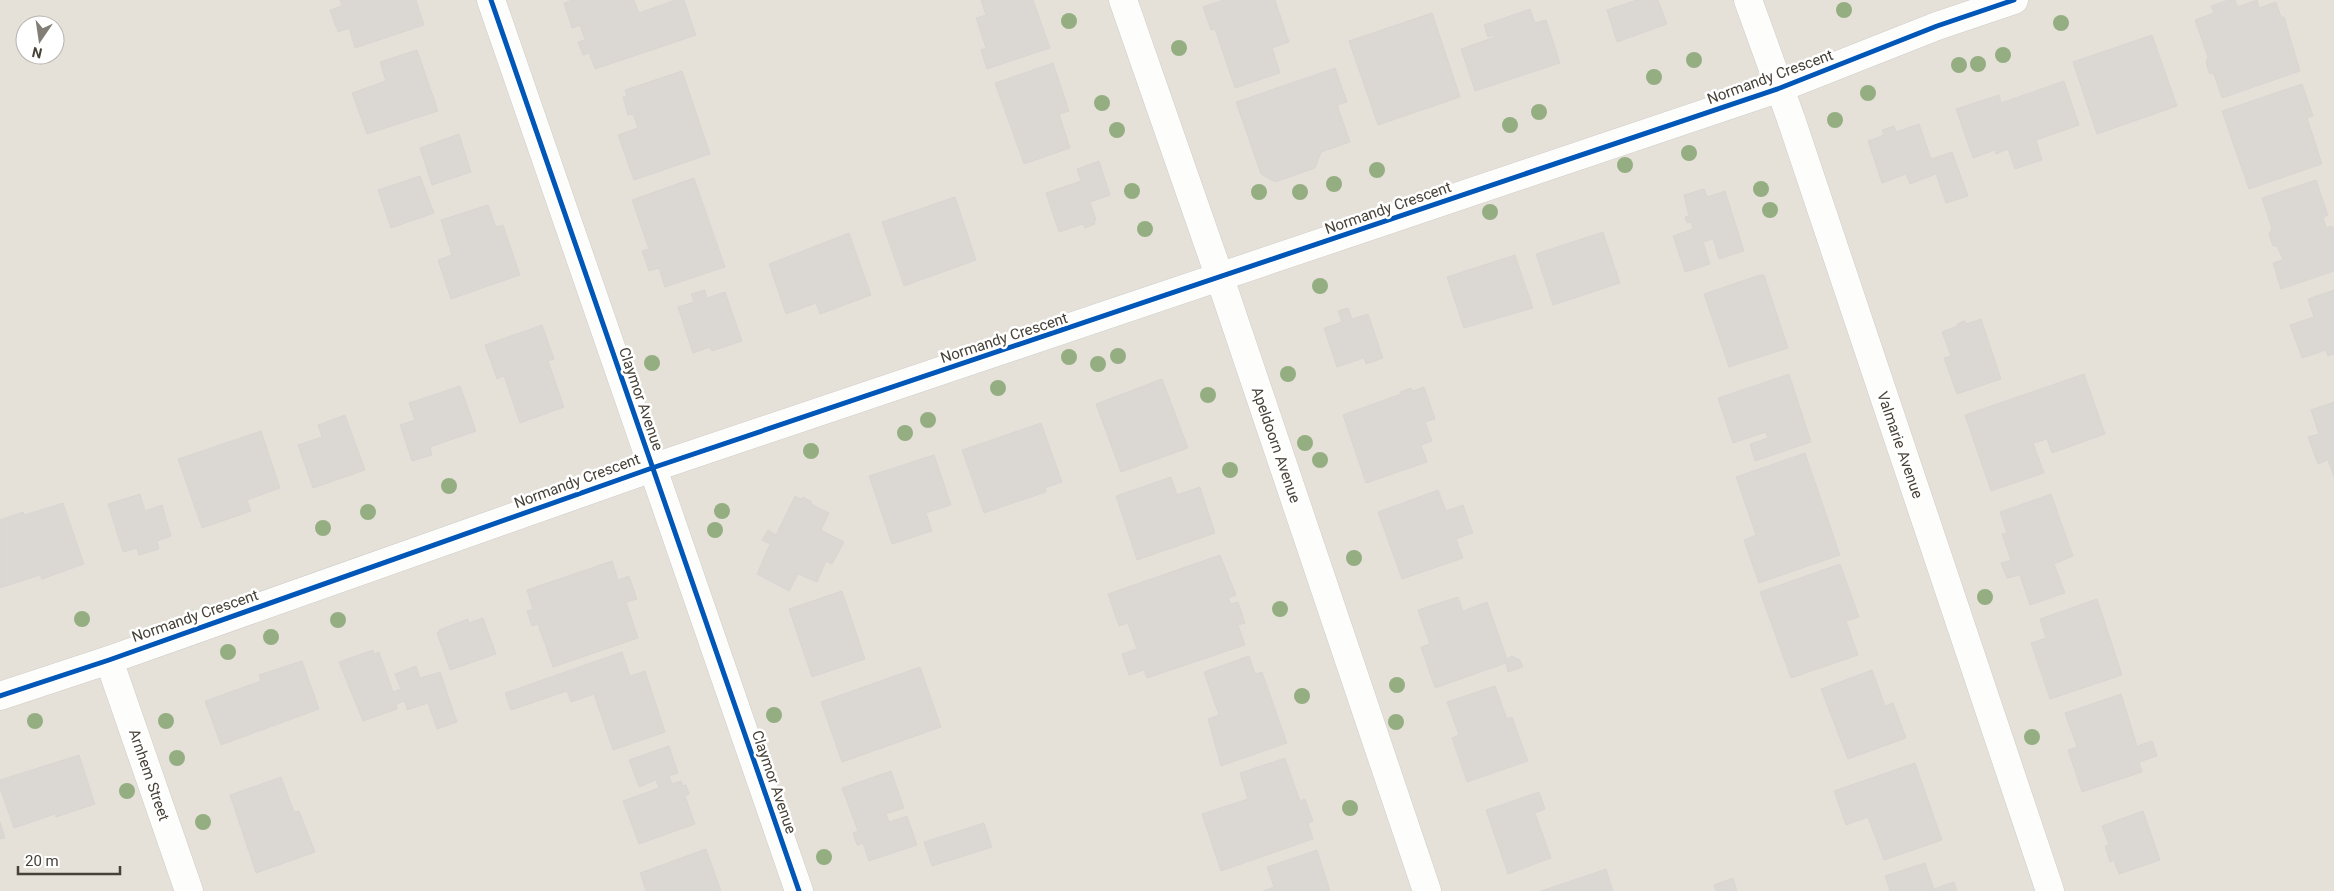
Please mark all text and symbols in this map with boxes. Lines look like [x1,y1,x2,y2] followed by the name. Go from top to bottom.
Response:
[15,15,65,65] north arrow
[30,44,44,62] text: N
[1705,46,1835,108] street label: Normandy Crescent
[1322,178,1454,238] street label: Normandy Crescent
[938,309,1070,367] street label: Normandy Crescent
[615,345,667,453] street label: Claymor Avenue
[1248,385,1304,505] street label: Apeldoorn Avenue
[1873,389,1927,501] street label: Valmarie Avenue
[512,450,642,512] street label: Normandy Crescent
[129,586,261,646] street label: Normandy Crescent
[125,727,173,823] street label: Arnhem Street
[748,728,800,836] street label: Claymor Avenue
[18,844,120,876] scale bar
[25,852,59,870] text: 20 m

